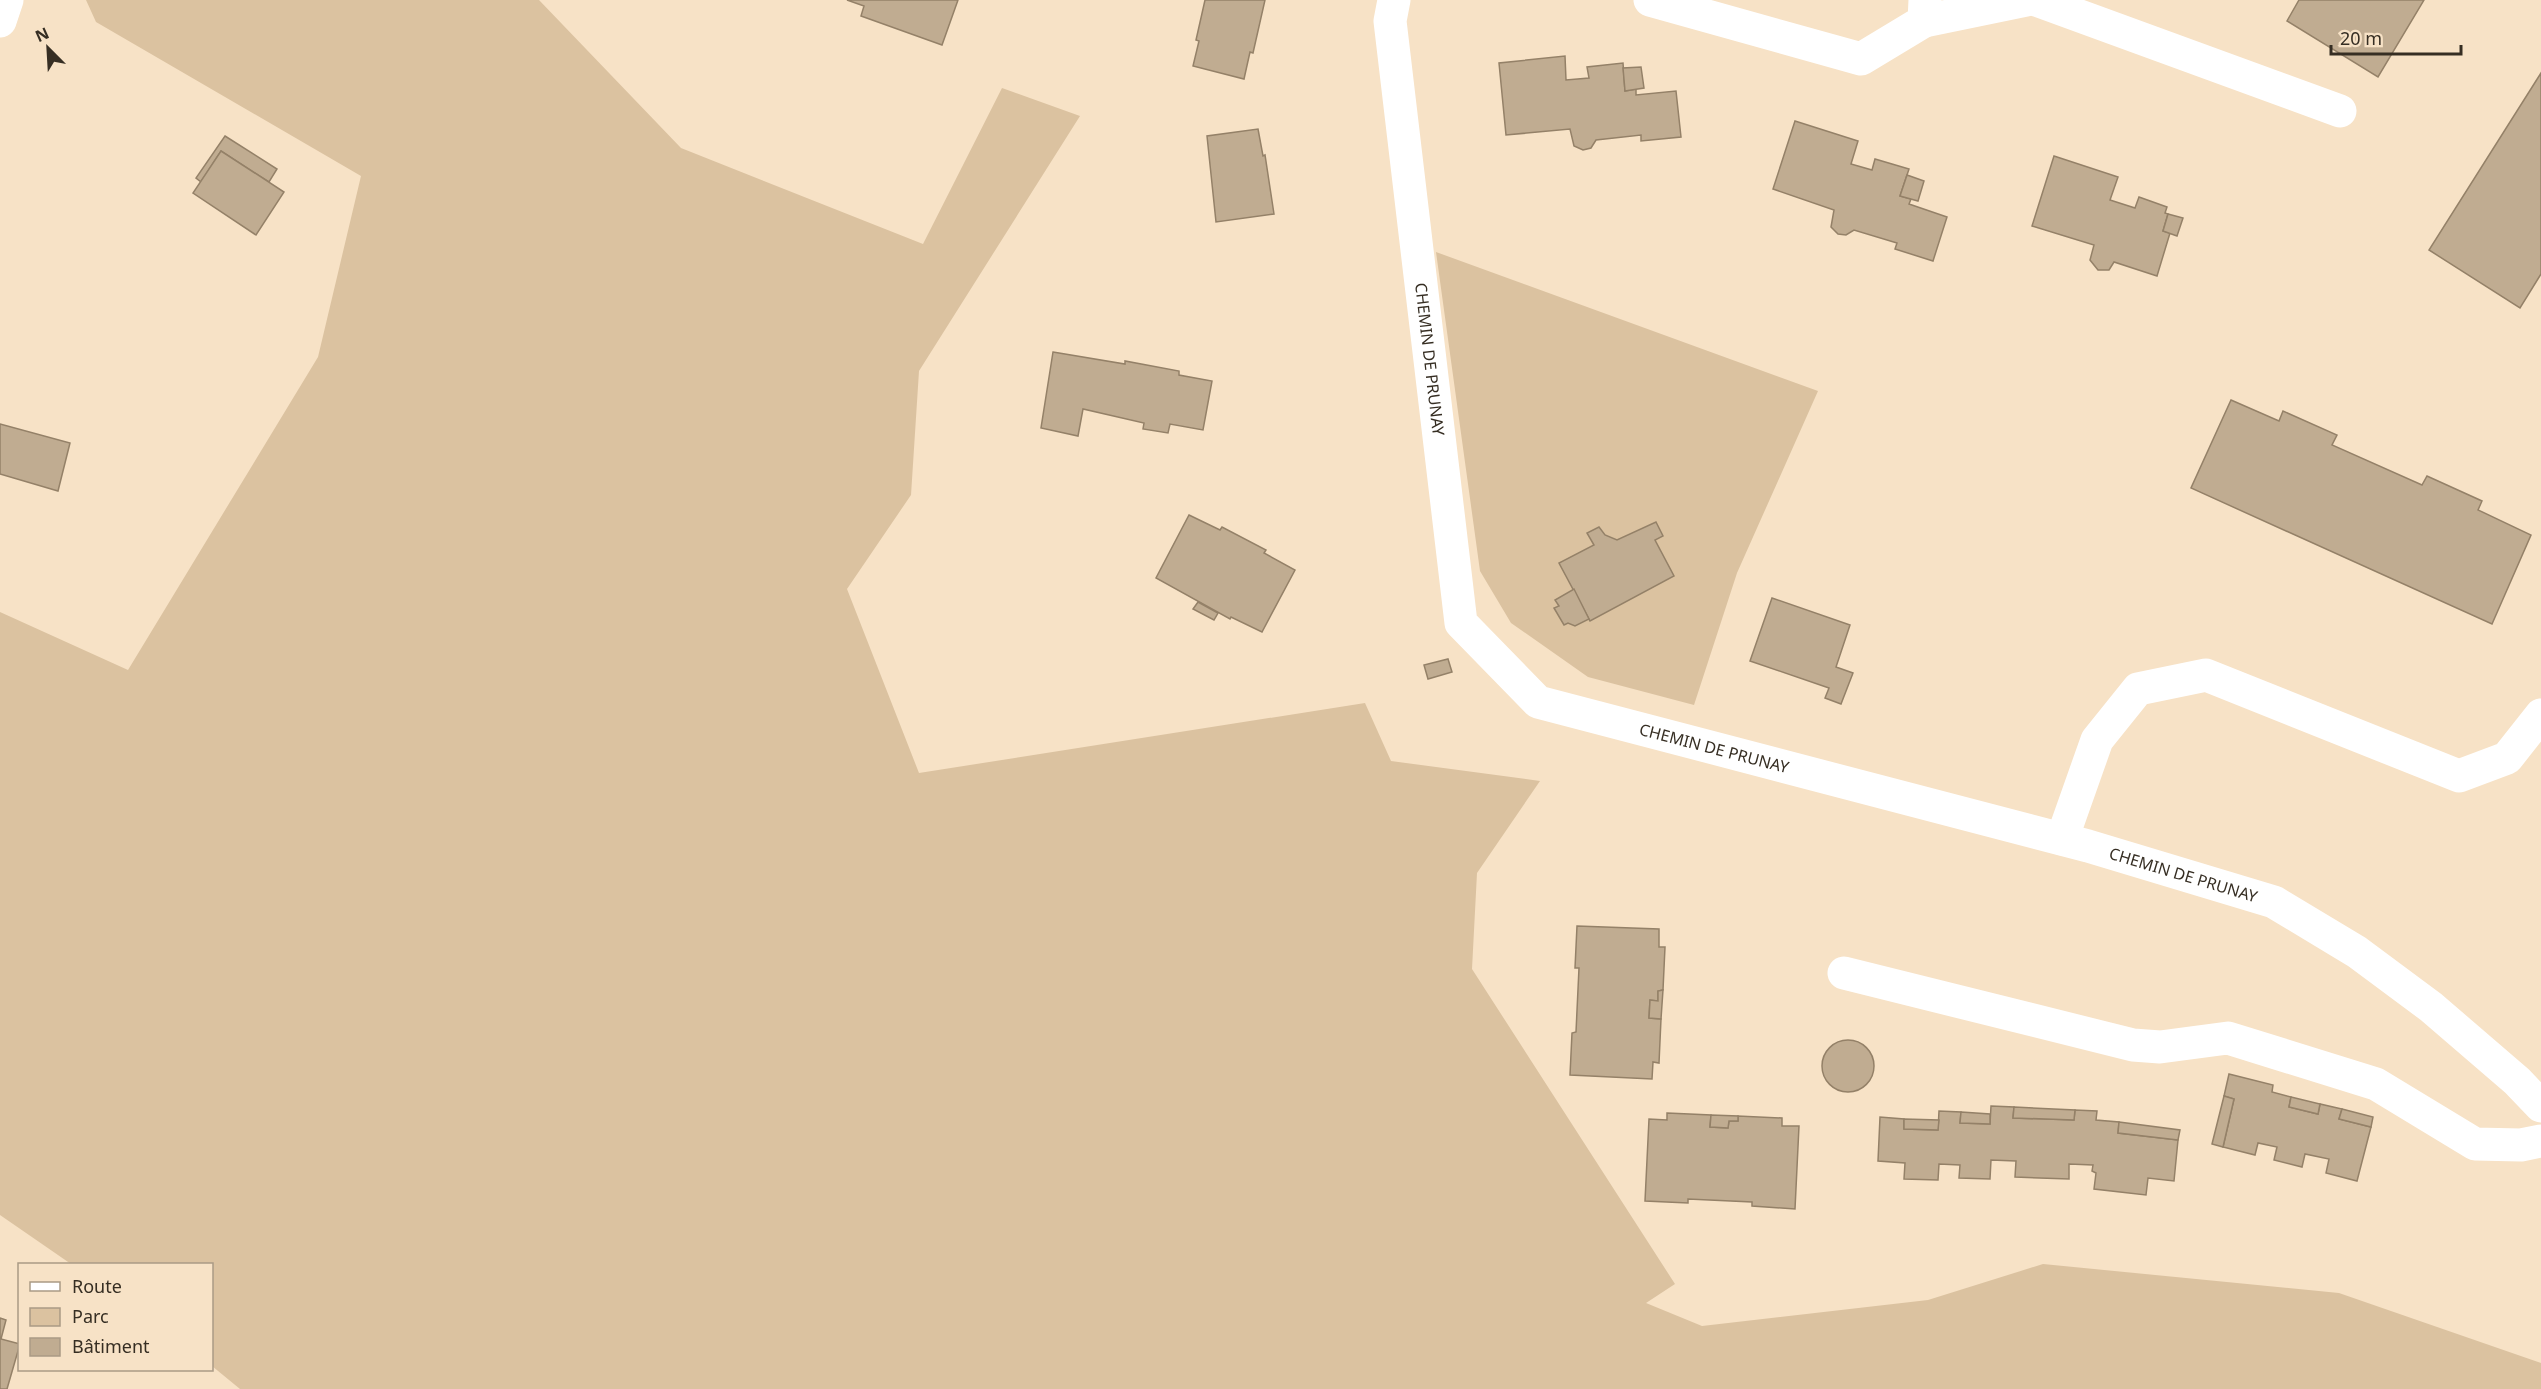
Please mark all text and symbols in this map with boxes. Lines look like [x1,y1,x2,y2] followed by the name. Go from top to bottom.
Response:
[18,18,78,78] north arrow
[2331,18,2462,56] scale bar
[31,22,52,47] text: N
[2340,26,2382,50] text: 20 m
[1410,282,1450,438] street label: CHEMIN DE PRUNAY
[1637,718,1792,778] street label: CHEMIN DE PRUNAY
[2107,842,2261,908] street label: CHEMIN DE PRUNAY
[18,1263,213,1371] legend
[72,1274,122,1298] text: Route
[72,1304,109,1328] text: Parc
[72,1334,150,1358] text: Bâtiment

